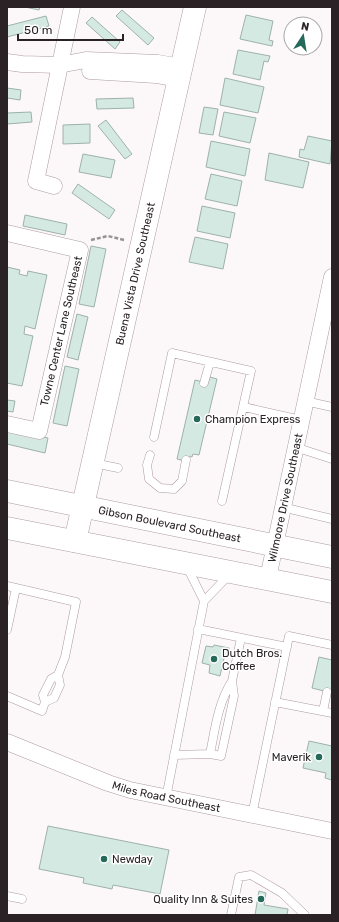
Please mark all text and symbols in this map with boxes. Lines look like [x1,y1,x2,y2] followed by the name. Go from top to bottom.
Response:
[18,16,123,42] scale bar
[283,16,323,56] north arrow
[300,20,310,34] text: N
[24,23,52,37] text: 50 m
[113,200,158,346] street label: Buena Vista Drive Southeast
[38,254,85,407] street label: Towne Center Lane Southeast
[205,413,301,426] place label: Champion Express
[192,414,202,424] marker: Champion Express
[265,431,306,564] street label: Wilmoore Drive Southeast
[97,504,243,545] street label: Gibson Boulevard Southeast
[222,647,282,673] place label: Dutch Bros. Coffee
[209,654,219,664] marker: Dutch Bros. Coffee
[272,751,311,764] place label: Maverik
[314,752,324,762] marker: Maverik
[110,779,222,815] street label: Miles Road Southeast
[112,853,153,866] place label: Newday
[99,854,109,864] marker: Newday
[153,893,253,906] place label: Quality Inn & Suites
[256,894,266,904] marker: Quality Inn & Suites

